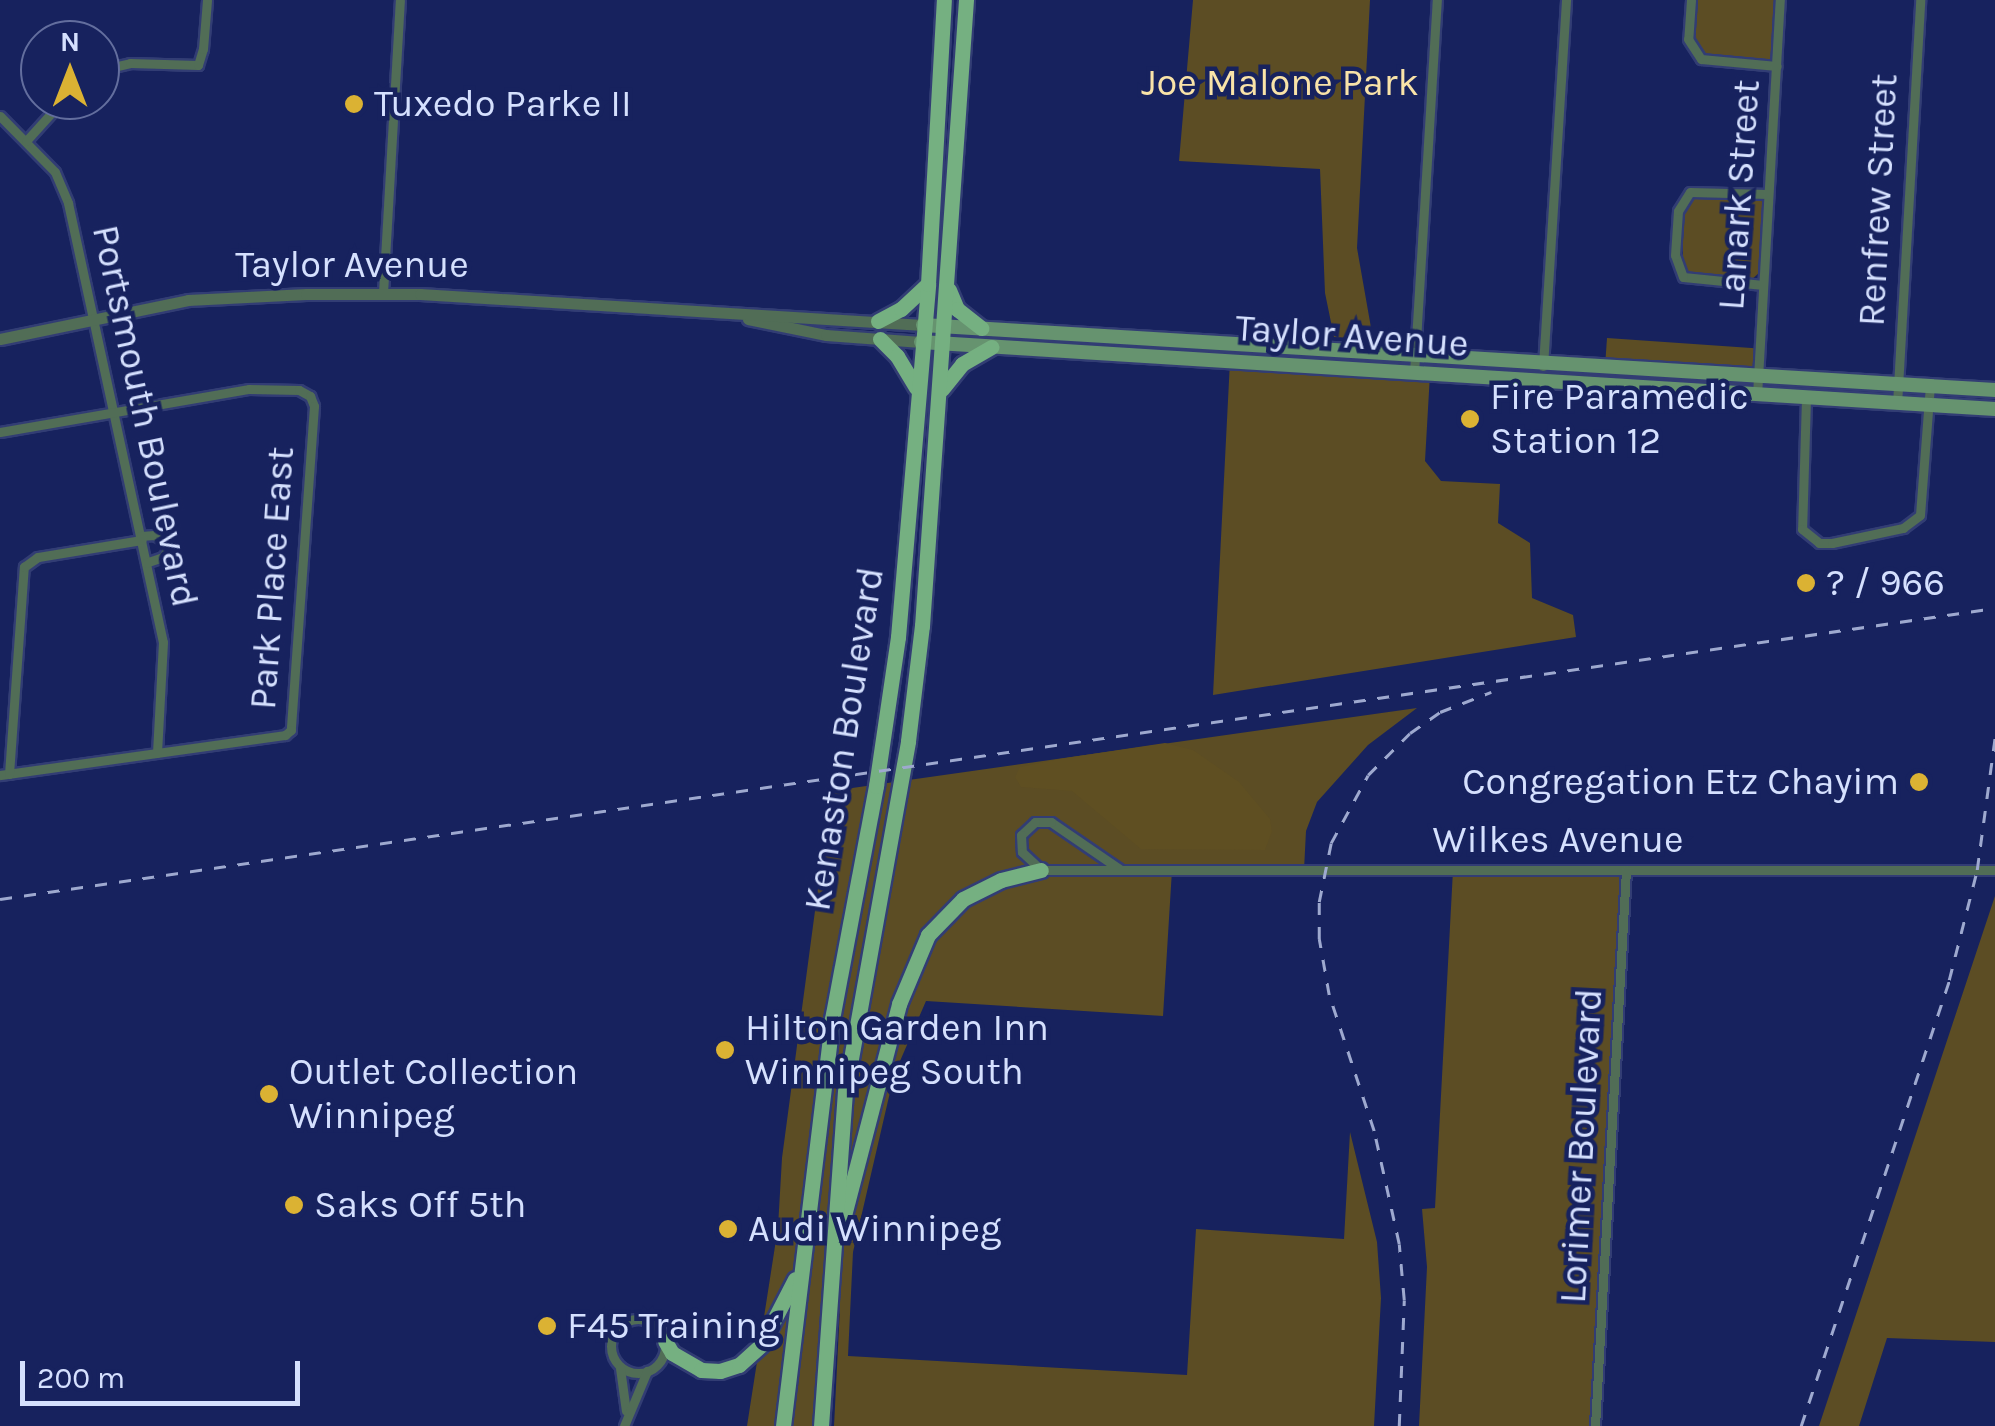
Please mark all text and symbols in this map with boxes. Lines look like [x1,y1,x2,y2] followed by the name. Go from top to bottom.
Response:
[20,20,120,120] north arrow
[60,25,80,58] text: N
[1141,60,1419,106] park label: Joe Malone Park
[1849,73,1907,327] street label: Renfrew Street
[1708,78,1770,312] street label: Lanark Street
[374,81,632,127] place label: Tuxedo Parke II
[343,93,365,115] marker: Tuxedo Parke II
[82,221,208,611] street label: Portsmouth Boulevard
[235,242,469,288] street label: Taylor Avenue
[1234,305,1470,367] street label: Taylor Avenue
[1490,374,1749,464] place label: Fire Paramedic Station 12
[1459,408,1481,430] marker: Fire Paramedic Station 12
[240,445,304,711] street label: Park Place East
[1826,560,1945,606] place label: ? / 966
[794,564,894,914] street label: Kenaston Boulevard
[1795,572,1817,594] marker: ? / 966
[1462,759,1899,805] place label: Congregation Etz Chayim
[1908,771,1930,793] marker: Congregation Etz Chayim
[1433,817,1683,863] street label: Wilkes Avenue
[1550,987,1612,1305] street label: Lorimer Boulevard
[745,1005,1049,1094] place label: Hilton Garden Inn Winnipeg South
[714,1039,736,1061] marker: Hilton Garden Inn Winnipeg South
[289,1049,578,1138] place label: Outlet Collection Winnipeg
[258,1083,280,1105] marker: Outlet Collection Winnipeg
[314,1182,527,1228] place label: Saks Off 5th
[283,1194,305,1216] marker: Saks Off 5th
[748,1206,1001,1252] place label: Audi Winnipeg
[717,1218,739,1240] marker: Audi Winnipeg
[567,1303,779,1349] place label: F45 Training
[536,1315,558,1337] marker: F45 Training
[25,1341,305,1403] scale bar
[37,1360,125,1396] text: 200 m

